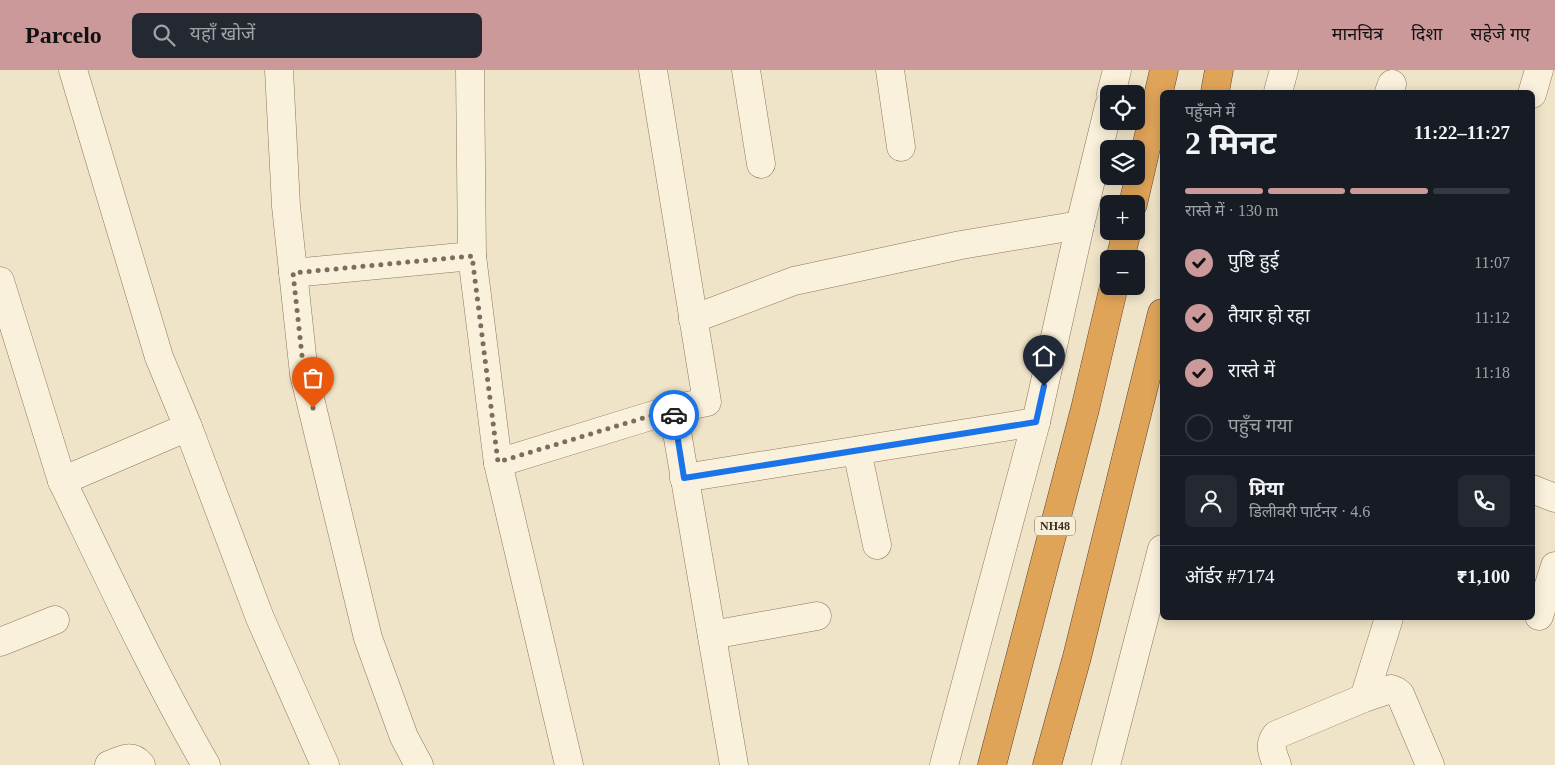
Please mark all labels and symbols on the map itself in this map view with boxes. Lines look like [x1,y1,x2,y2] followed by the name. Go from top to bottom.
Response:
[1023,335,1065,386] pin
[292,357,334,408] pin
[649,390,699,440] courier
[1035,516,1075,536] road number: NH48

